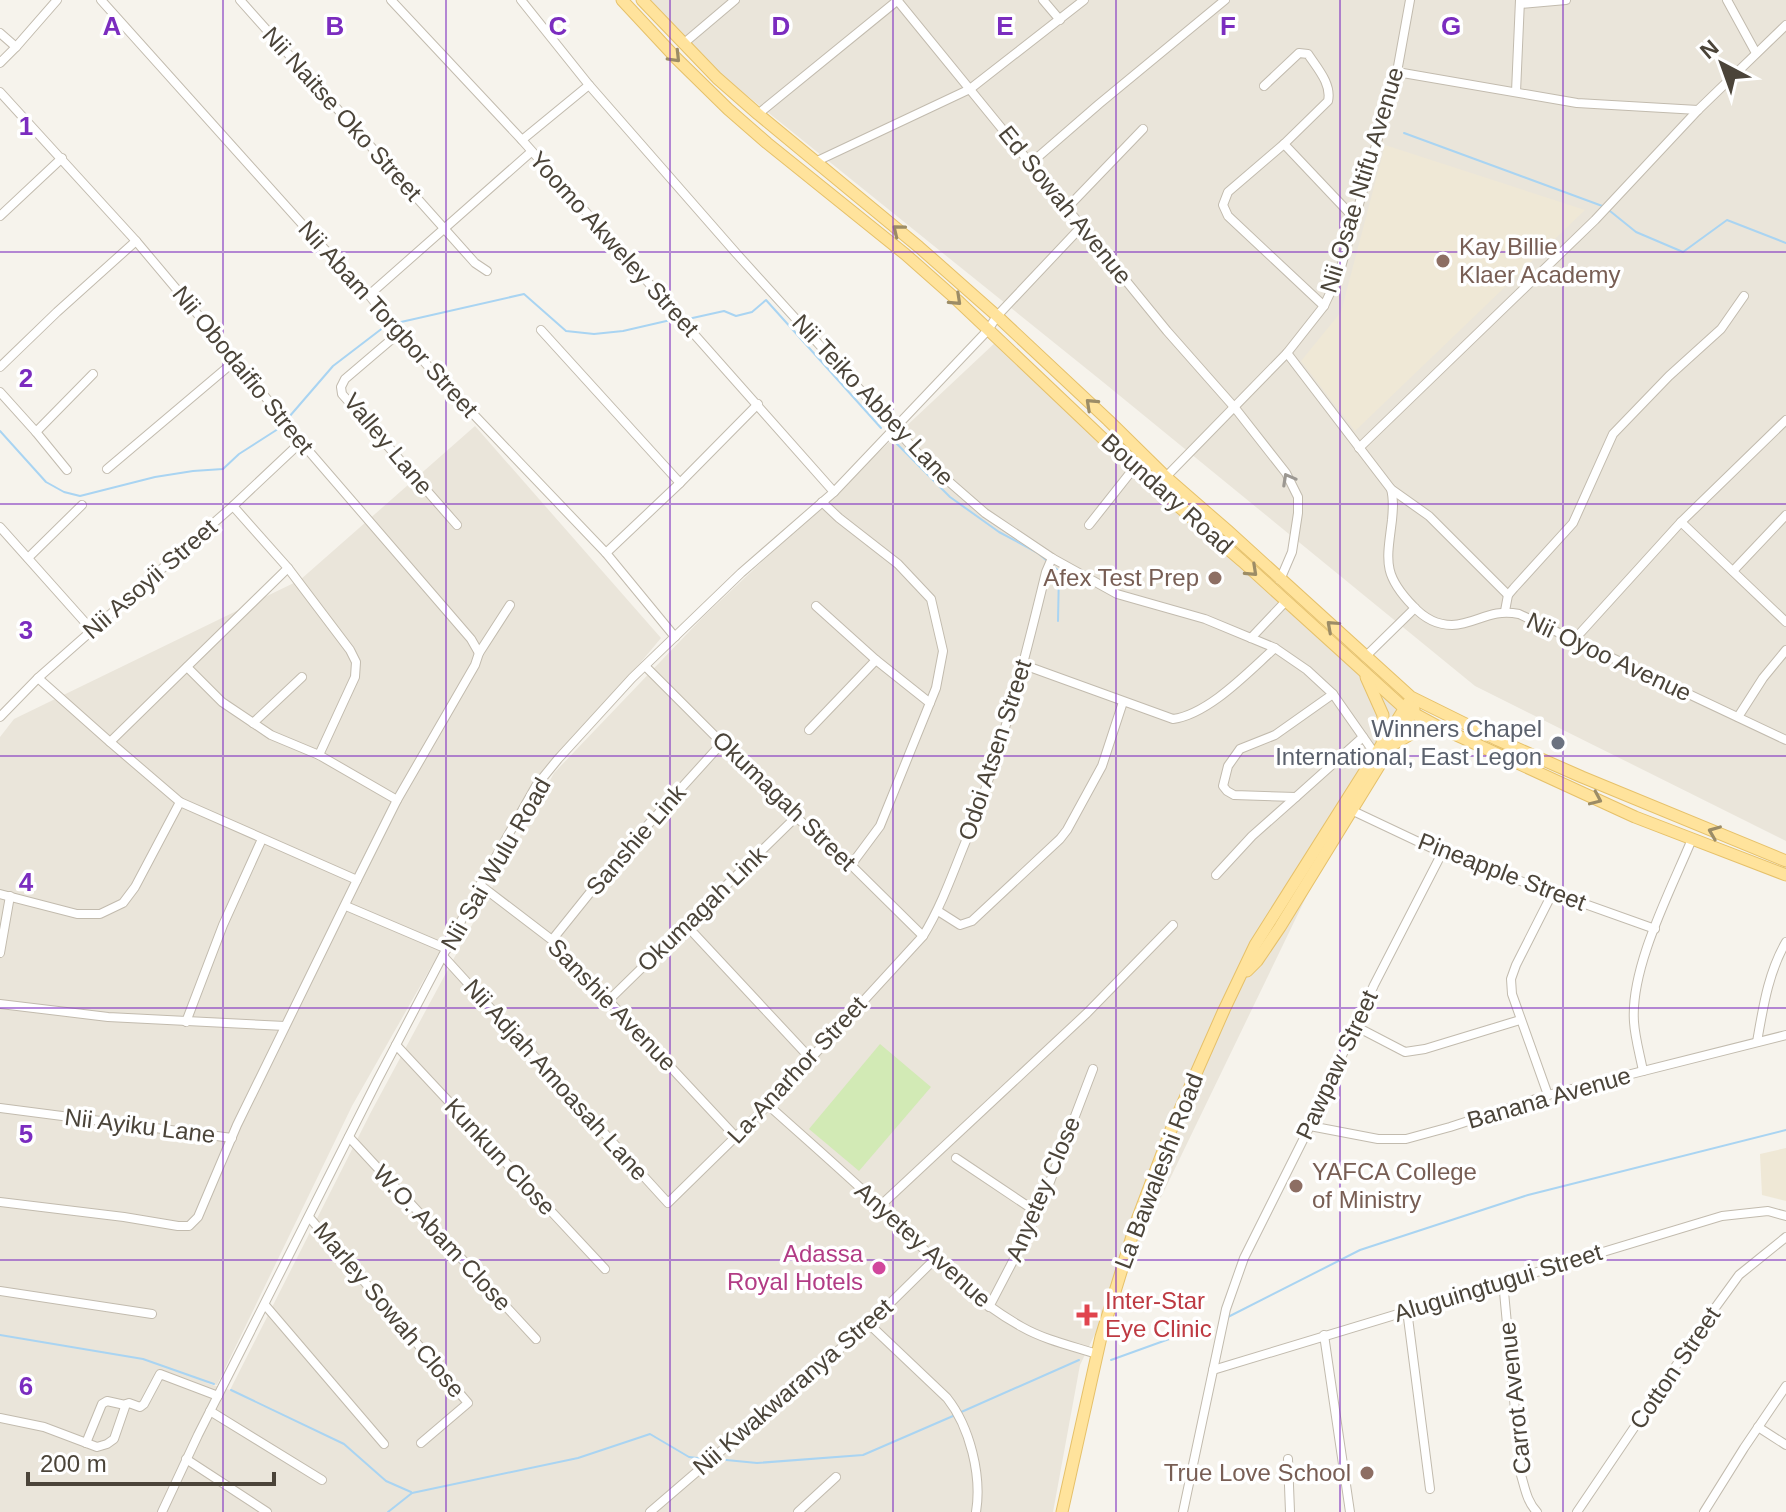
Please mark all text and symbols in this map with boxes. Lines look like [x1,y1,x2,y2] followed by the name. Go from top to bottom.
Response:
[103,11,122,41] text: A
[326,11,344,41] text: B
[549,11,568,41] text: C
[772,11,790,41] text: D
[996,11,1014,41] text: E
[1220,11,1236,41] text: F
[1441,11,1461,41] text: G
[257,21,428,206] street label: Nii Naitse Oko Street
[1682,24,1762,104] north arrow
[1695,35,1723,64] text: N
[666,48,681,62] one-way arrow
[1314,64,1409,296] street label: Nii Osae Ntifu Avenue
[19,111,33,141] text: 1
[993,120,1137,289] street label: Ed Sowah Avenue
[524,146,705,342] street label: Yoomo Akweley Street
[293,215,484,422] street label: Nii Abam Torgbor Street
[892,225,907,239] one-way arrow
[1459,233,1620,288] place label: Kay Billie Klaer Academy
[1434,252,1452,270] marker: Kay Billie Klaer Academy
[167,280,320,459] street label: Nii Obodaifio Street
[947,290,962,304] one-way arrow
[787,309,960,491] street label: Nii Teiko Abbey Lane
[19,363,33,393] text: 2
[338,388,438,500] street label: Valley Lane
[1086,399,1100,413] one-way arrow
[1096,428,1238,559] street label: Boundary Road
[1282,473,1298,488] one-way arrow
[77,513,222,644] street label: Nii Asoyii Street
[1243,561,1258,575] one-way arrow
[1043,564,1199,591] place label: Afex Test Prep
[1206,569,1224,587] marker: Afex Test Prep
[1523,607,1696,706] street label: Nii Oyoo Avenue
[19,615,33,645] text: 3
[1326,622,1341,636] one-way arrow
[953,656,1037,843] street label: Odoi Atsen Street
[1275,715,1542,770] place label: Winners Chapel International, East Legon
[707,726,862,876] street label: Okumagah Street
[1549,734,1567,752] marker: Winners Chapel International, East Legon
[435,773,556,955] street label: Nii Sai Wulu Road
[580,778,692,900] street label: Sanshie Link
[1588,789,1602,805] one-way arrow
[1708,825,1722,842] one-way arrow
[1415,827,1590,916] street label: Pineapple Street
[632,840,772,977] street label: Okumagah Link
[19,867,34,897] text: 4
[543,933,682,1076] street label: Sanshie Avenue
[459,973,654,1186] street label: Nii Adjah Amoasah Lane
[1290,986,1383,1144] street label: Pawpaw Street
[722,990,872,1149] street label: La-Anarhor Street
[1464,1061,1634,1134] street label: Banana Avenue
[1109,1069,1208,1272] street label: La Bawaleshi Road
[440,1093,561,1221] street label: Kunkun Close
[63,1103,217,1148] street label: Nii Ayiku Lane
[1000,1112,1085,1265] street label: Anyetey Close
[19,1119,33,1149] text: 5
[1312,1158,1477,1213] place label: YAFCA College of Ministry
[368,1159,517,1316] street label: W.O. Abam Close
[850,1177,997,1313] street label: Anyetey Avenue
[1287,1177,1305,1195] marker: YAFCA College of Ministry
[308,1217,470,1403] street label: Marley Sowah Close
[1391,1238,1605,1327] street label: Aluguingtugui Street
[727,1240,864,1295] place label: Adassa Royal Hotels
[870,1259,888,1277] marker: Adassa Royal Hotels
[1105,1287,1212,1342] place label: Inter-Star Eye Clinic
[688,1293,898,1480] street label: Nii Kwakwaranya Street
[1624,1301,1725,1434] street label: Cotton Street
[1076,1304,1098,1326] marker: Inter-Star Eye Clinic
[1493,1321,1536,1476] street label: Carrot Avenue
[19,1371,33,1401] text: 6
[28,1436,274,1486] scale bar
[40,1450,107,1477] text: 200 m
[1164,1459,1351,1486] place label: True Love School
[1358,1464,1376,1482] marker: True Love School

